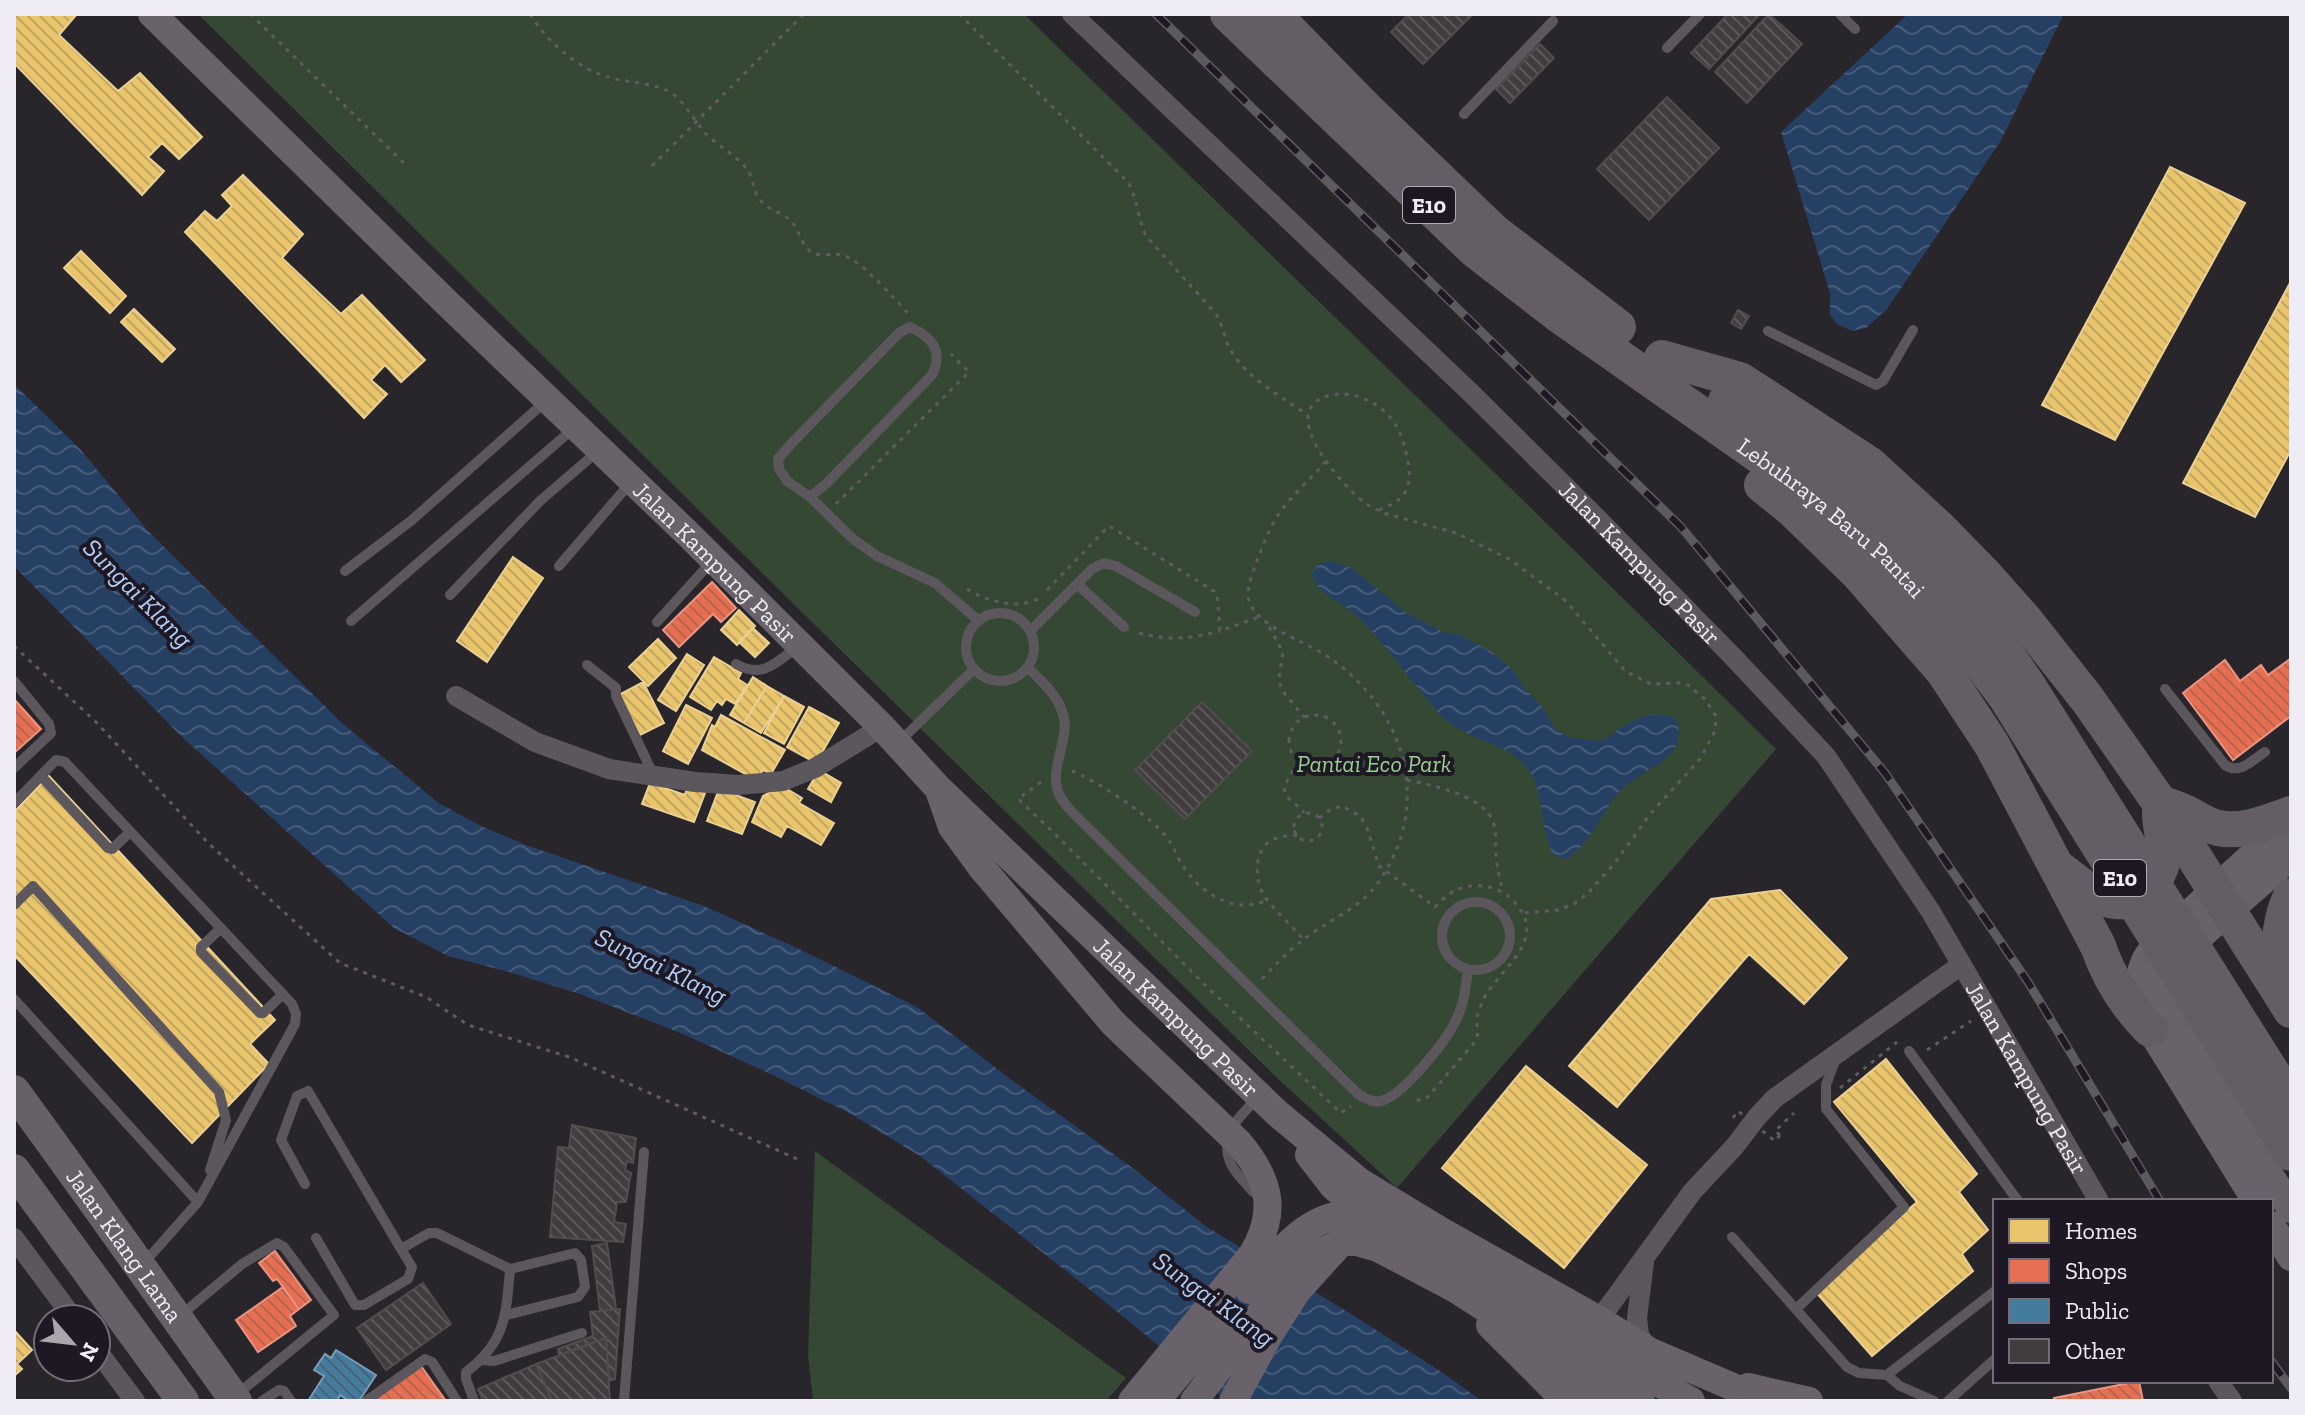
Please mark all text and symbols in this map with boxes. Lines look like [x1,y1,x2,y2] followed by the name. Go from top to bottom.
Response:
[1403,187,1455,223] road number: E10
[1732,431,1932,604] street label: Lebuhraya Baru Pantai
[627,475,803,649] street label: Jalan Kampung Pasir
[1553,475,1727,651] street label: Jalan Kampung Pasir
[76,531,200,655] water label: Sungai Klang
[1297,749,1452,778] park label: Pantai Eco Park
[2094,860,2146,896] road number: E10
[590,920,732,1012] water label: Sungai Klang
[1088,931,1266,1103] street label: Jalan Kampung Pasir
[1960,976,2095,1180] street label: Jalan Kampung Pasir
[60,1163,190,1328] street label: Jalan Klang Lama
[1993,1199,2273,1383] legend
[2065,1216,2137,1245] text: Homes
[1147,1244,1281,1354] water label: Sungai Klang
[2065,1256,2127,1285] text: Shops
[2065,1296,2129,1325] text: Public
[32,1303,112,1383] north arrow
[2065,1336,2126,1365] text: Other
[73,1338,105,1366] text: N

